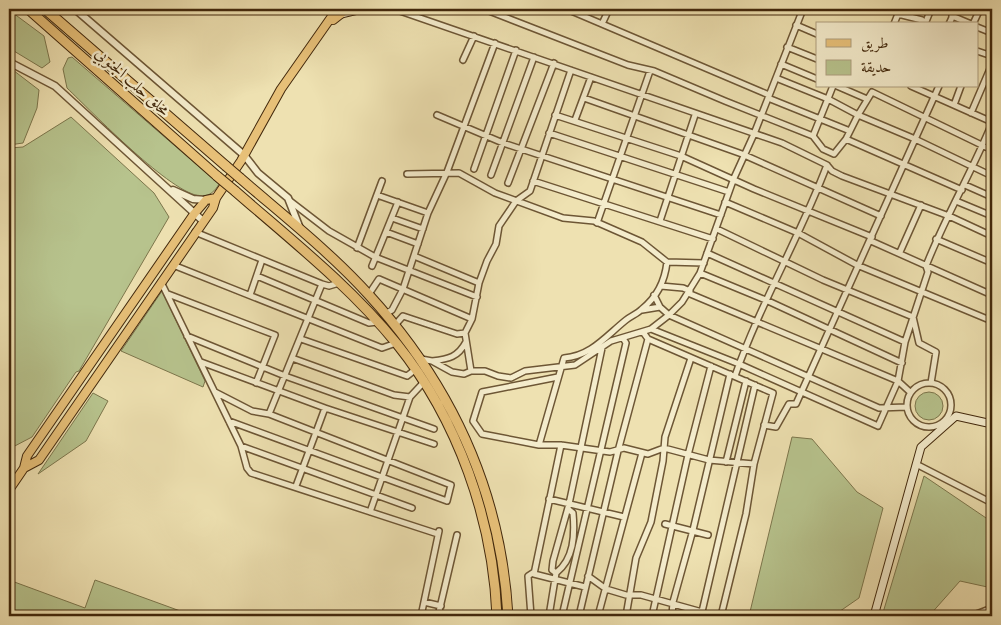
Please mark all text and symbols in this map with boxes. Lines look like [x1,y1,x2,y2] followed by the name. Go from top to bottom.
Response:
[816,22,978,88] legend
[861,34,888,53] text: طريق
[90,43,174,122] street label: محلق حلب الجنوبي
[861,58,891,77] text: حديقة

